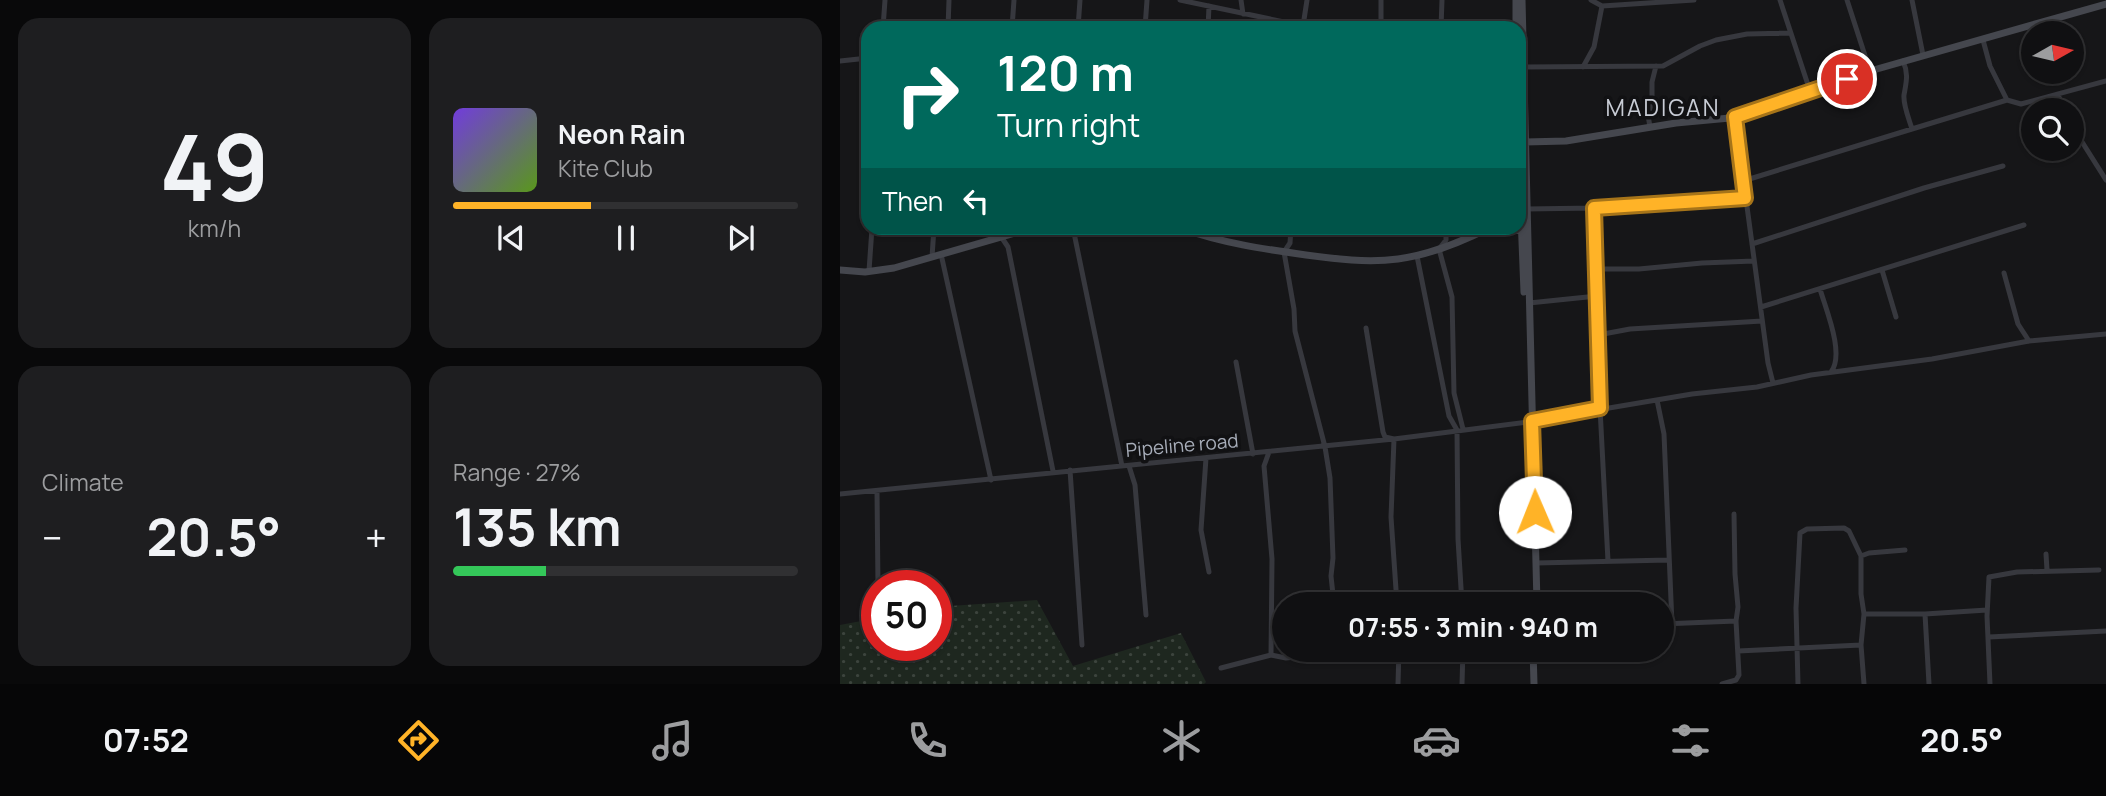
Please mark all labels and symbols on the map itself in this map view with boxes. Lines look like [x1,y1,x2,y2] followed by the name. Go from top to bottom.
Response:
[2021,21,2084,84] north arrow
[1817,49,1877,109] pin
[1606,91,1720,123] district label: MADIGAN
[1125,427,1239,463] street label: Pipeline road
[1498,475,1572,549] position arrow
[861,570,952,661] speed limit sign: 50

